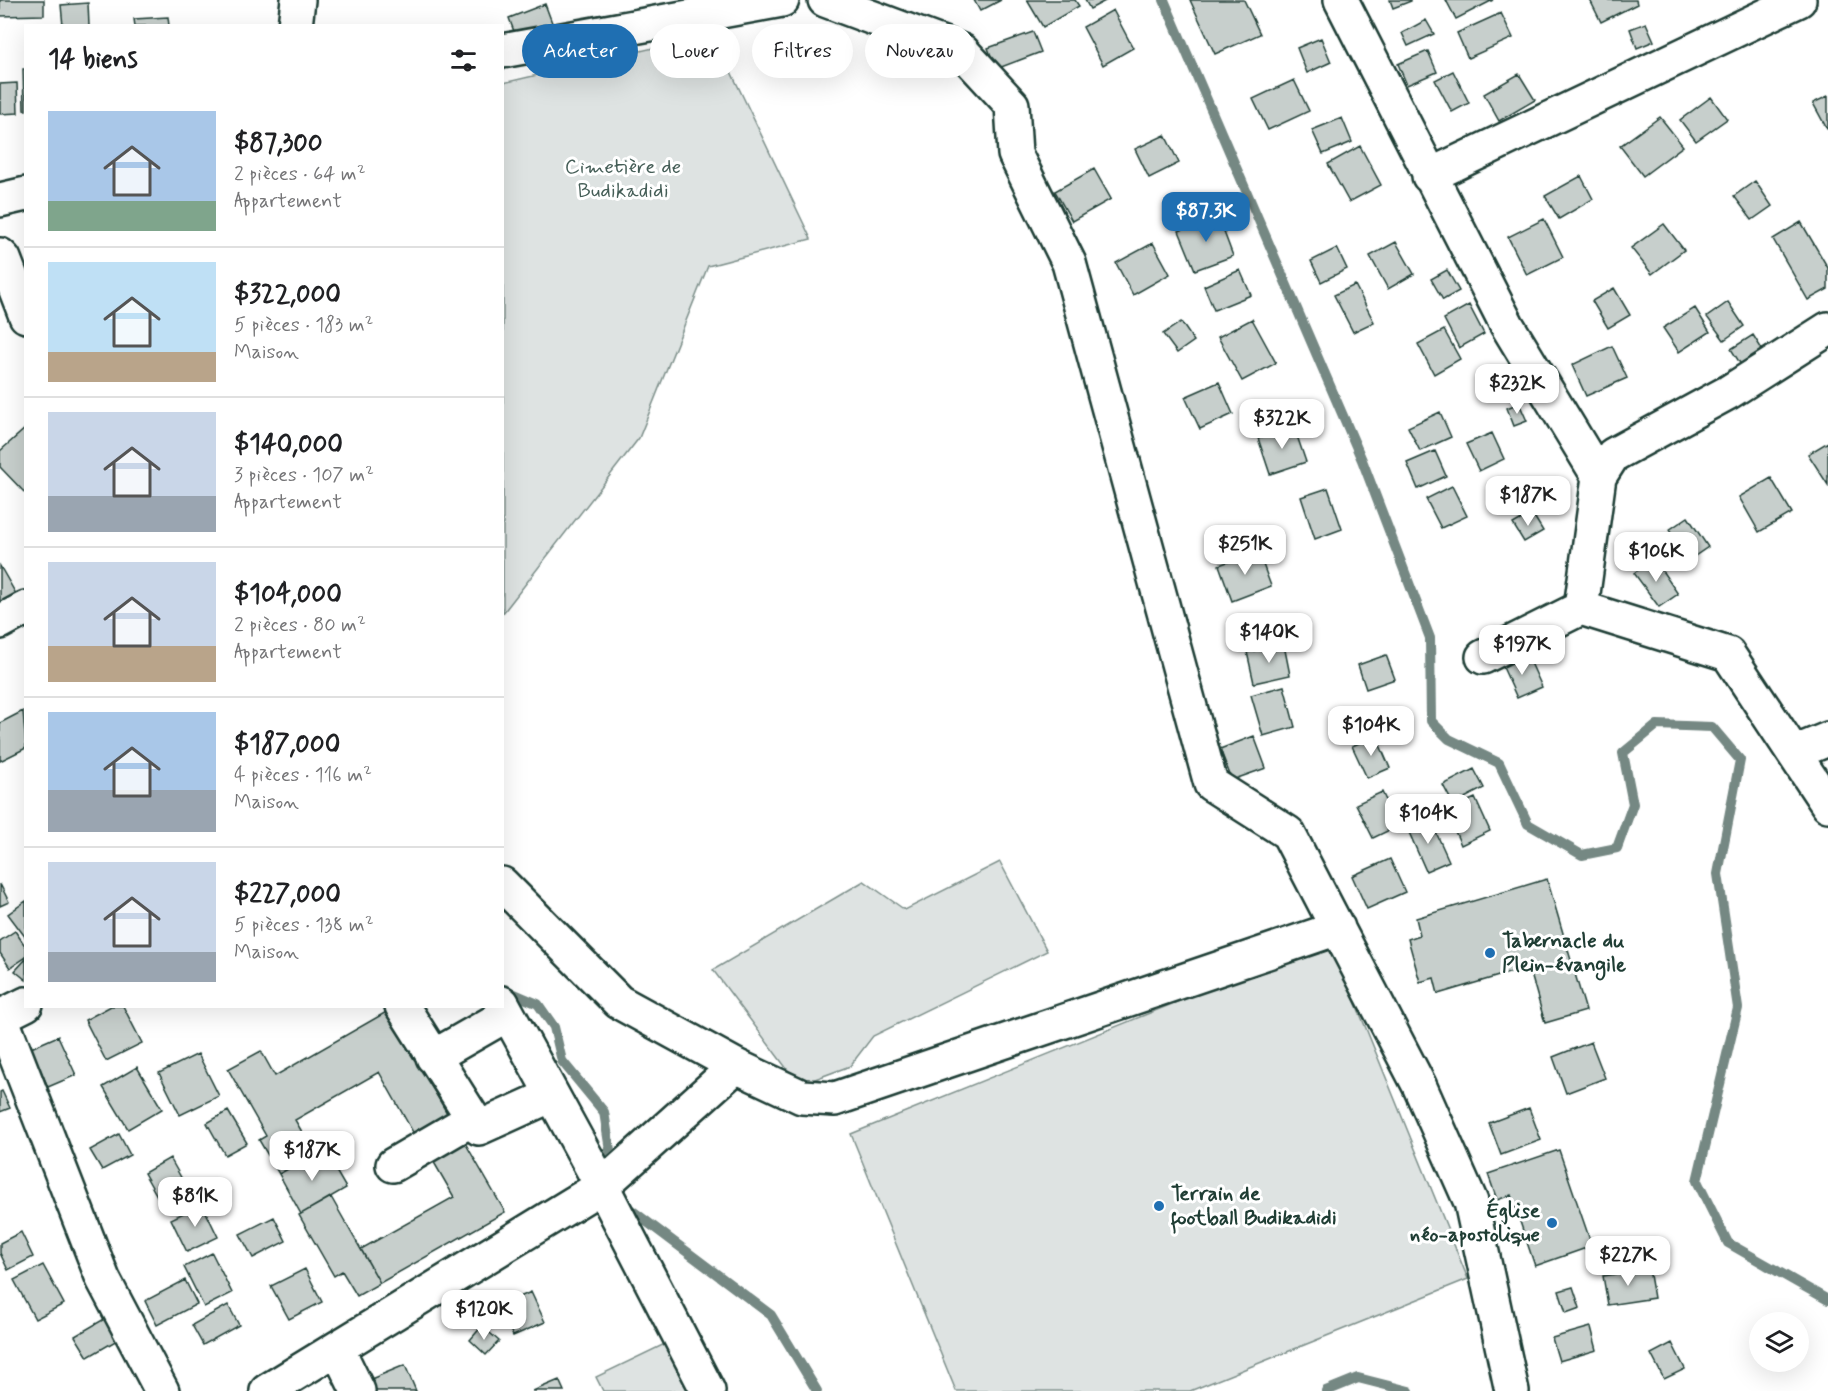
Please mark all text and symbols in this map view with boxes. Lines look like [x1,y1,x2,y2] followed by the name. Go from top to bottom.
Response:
[522,24,638,78] chip: Acheter
[650,24,740,78] chip: Louer
[752,24,853,78] chip: Filtres
[865,24,975,78] chip: Nouveau
[48,43,138,77] text: 14 biens
[447,44,480,77] icon: filters
[234,127,323,161] text: $87,300
[96,135,168,207] icon: home
[565,153,681,205] park label: Cimetière de Budikadidi
[234,161,366,188] text: 2 pièces · 64 m²
[234,188,342,215] text: Appartement
[1157,192,1255,243] pin: $87.3K
[1176,198,1236,225] text: $87.3K
[234,278,341,312] text: $322,000
[96,286,168,358] icon: home
[234,312,373,339] text: 5 pièces · 183 m²
[234,339,299,366] text: Maison
[1475,364,1559,415] pin: $232K
[1489,370,1545,397] text: $232K
[1240,399,1324,450] pin: $322K
[1253,405,1311,432] text: $322K
[234,428,343,462] text: $140,000
[96,436,168,508] icon: home
[234,462,374,489] text: 3 pièces · 107 m²
[1486,476,1570,527] pin: $187K
[1500,482,1556,509] text: $187K
[234,489,342,516] text: Appartement
[1203,525,1287,576] pin: $251K
[1218,531,1272,558] text: $251K
[1614,532,1698,583] pin: $106K
[1628,538,1684,565] text: $106K
[234,578,342,612] text: $104,000
[96,586,168,658] icon: home
[234,612,366,639] text: 2 pièces · 80 m²
[1227,613,1311,664] pin: $140K
[1240,619,1298,646] text: $140K
[1480,625,1564,676] pin: $197K
[1493,631,1551,658] text: $197K
[234,639,342,666] text: Appartement
[1329,706,1413,757] pin: $104K
[1342,712,1400,739] text: $104K
[234,728,340,762] text: $187,000
[96,736,168,808] icon: home
[234,762,372,789] text: 4 pièces · 116 m²
[234,789,299,816] text: Maison
[1386,794,1470,845] pin: $104K
[1399,800,1457,827] text: $104K
[234,878,341,912] text: $227,000
[96,886,168,958] icon: home
[234,912,374,939] text: 5 pièces · 138 m²
[1502,927,1626,981] place label: Tabernacle du Plein-évangile
[234,939,299,966] text: Maison
[1483,946,1497,960] marker: Tabernacle du Plein-évangile
[270,1131,354,1182] pin: $187K
[284,1137,340,1164] text: $187K
[159,1177,231,1228] pin: $81K
[1170,1180,1337,1234] place label: Terrain de football Budikadidi
[172,1183,218,1210] text: $81K
[1410,1197,1541,1249] place label: Église néo-apostolique
[1152,1199,1166,1213] marker: Terrain de football Budikadidi
[1545,1216,1559,1230] marker: Église néo-apostolique
[1586,1236,1670,1287] pin: $227K
[1599,1242,1657,1269] text: $227K
[442,1290,526,1341] pin: $120K
[455,1296,513,1323] text: $120K
[1749,1312,1809,1372] map controls
[1749,1312,1809,1372] button: layers

